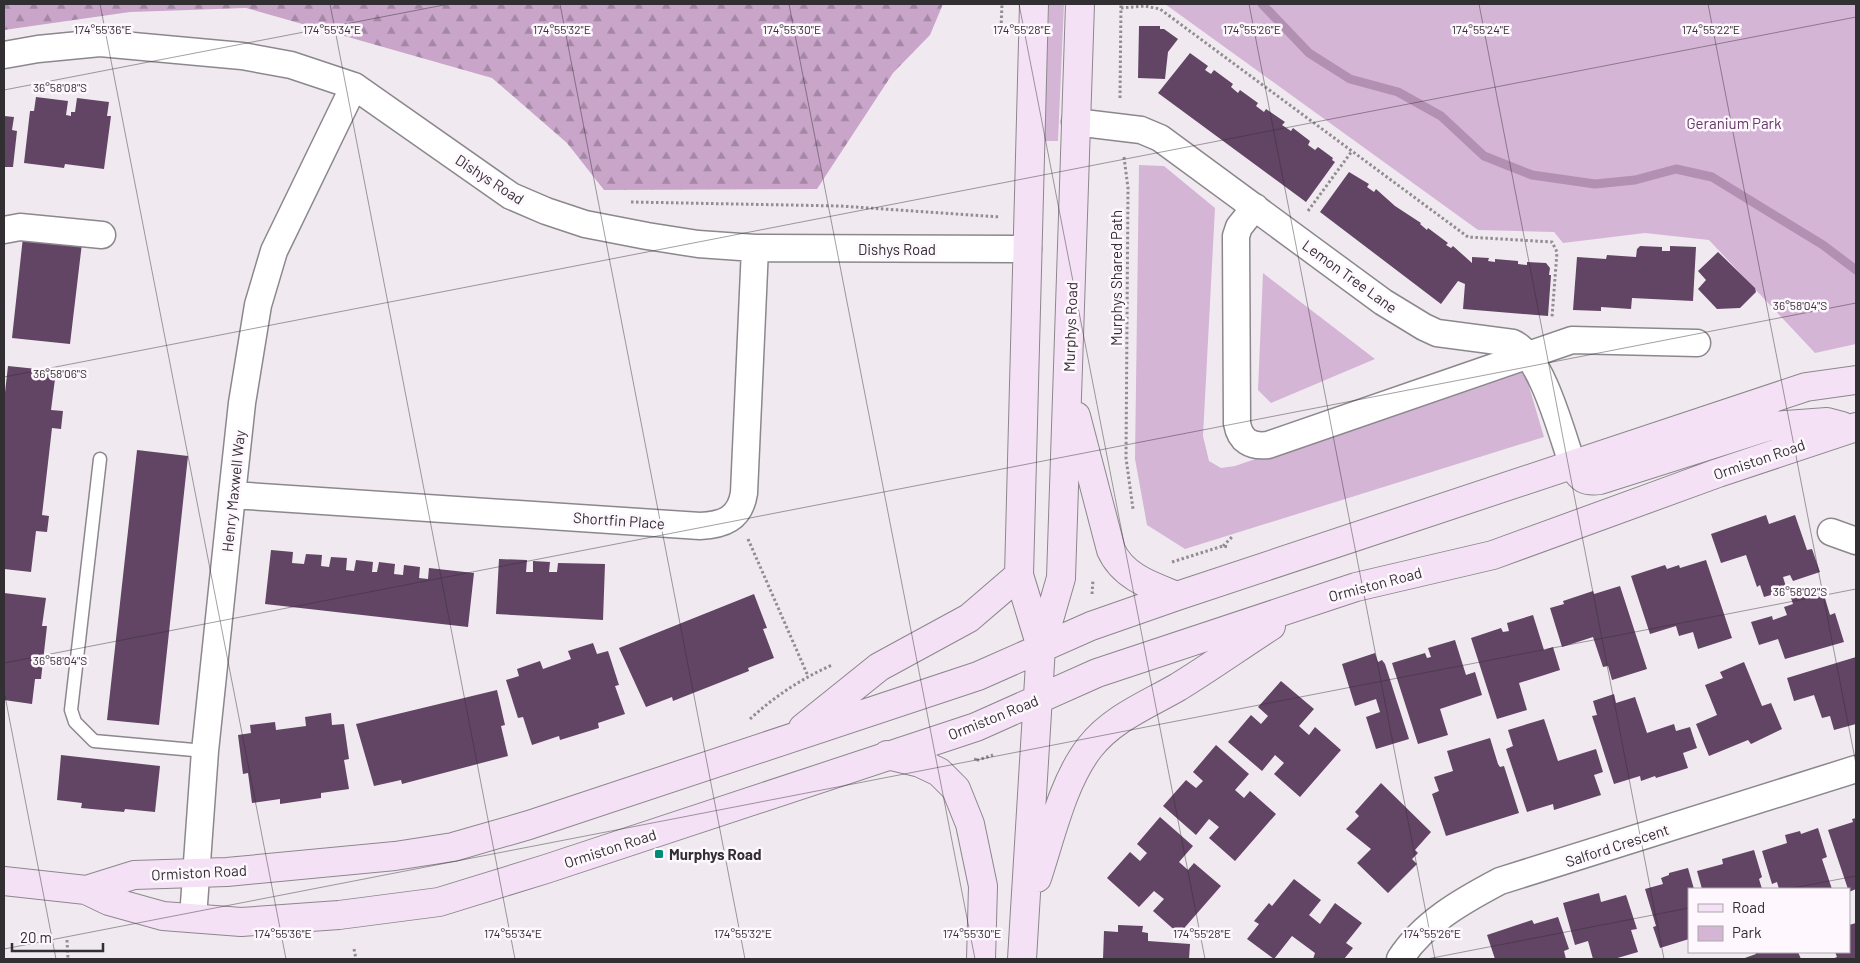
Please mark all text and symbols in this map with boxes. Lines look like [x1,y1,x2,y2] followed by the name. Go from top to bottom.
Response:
[74,22,132,36] text: 174°55'36"E
[303,22,361,36] text: 174°55'34"E
[533,22,591,36] text: 174°55'32"E
[763,22,821,36] text: 174°55'30"E
[993,22,1051,36] text: 174°55'28"E
[1223,22,1281,36] text: 174°55'26"E
[1452,22,1510,36] text: 174°55'24"E
[1682,22,1740,36] text: 174°55'22"E
[33,80,87,94] text: 36°58'08"S
[1686,114,1782,132] park label: Geranium Park
[452,150,528,208] street label: Dishys Road
[1107,210,1125,346] street label: Murphys Shared Path
[1299,236,1401,316] street label: Lemon Tree Lane
[858,240,936,258] street label: Dishys Road
[1059,282,1081,372] street label: Murphys Road
[1773,298,1827,312] text: 36°58'04"S
[33,366,87,380] text: 36°58'06"S
[218,429,248,553] street label: Henry Maxwell Way
[1711,435,1807,483] street label: Ormiston Road
[572,508,666,532] street label: Shortfin Place
[1326,563,1424,605] street label: Ormiston Road
[1773,584,1827,598] text: 36°58'02"S
[33,653,87,667] text: 36°58'04"S
[945,691,1041,743] street label: Ormiston Road
[1563,820,1671,870] street label: Salford Crescent
[562,825,658,871] street label: Ormiston Road
[669,845,761,863] place label: Murphys Road
[653,848,665,860] marker: Murphys Road
[151,861,247,883] street label: Ormiston Road
[1688,888,1850,953] legend
[1732,898,1765,916] text: Road
[12,920,104,952] scale bar
[1732,923,1762,941] text: Park
[254,926,312,940] text: 174°55'36"E
[484,926,542,940] text: 174°55'34"E
[714,926,772,940] text: 174°55'32"E
[943,926,1001,940] text: 174°55'30"E
[1173,926,1231,940] text: 174°55'28"E
[1403,926,1461,940] text: 174°55'26"E
[20,928,52,946] text: 20 m

